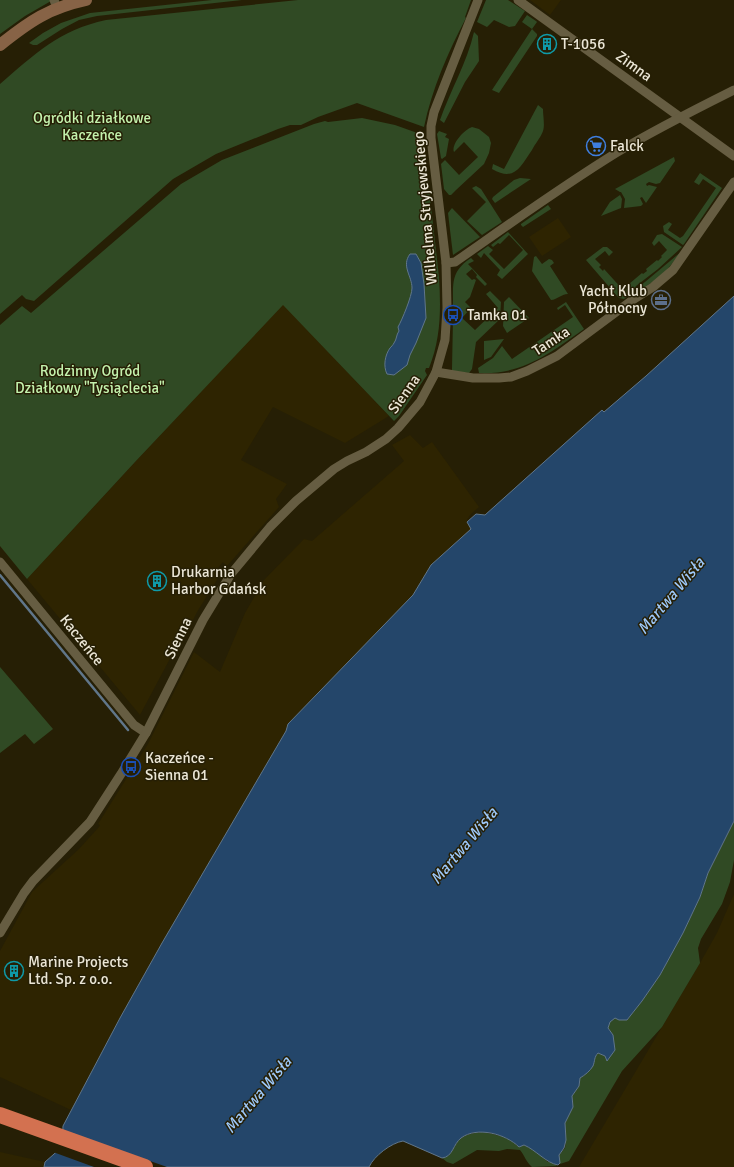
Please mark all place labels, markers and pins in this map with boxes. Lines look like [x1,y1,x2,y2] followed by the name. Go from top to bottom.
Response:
[536,33,558,55] building icon: T-1056
[561,35,605,53] place label: T-1056
[585,135,607,157] supermarket icon: Falck
[610,137,644,155] place label: Falck
[580,282,647,317] place label: Yacht Klub Północny
[650,289,672,311] office icon: Yacht Klub Północny
[442,304,464,326] bus stop icon: Tamka 01
[467,306,527,324] place label: Tamka 01
[171,563,267,598] place label: Drukarnia Harbor Gdańsk
[146,570,168,592] building icon: Drukarnia Harbor Gdańsk
[145,749,214,784] place label: Kaczeńce - Sienna 01
[120,756,142,778] bus stop icon: Kaczeńce - Sienna 01
[28,953,129,988] place label: Marine Projects Ltd. Sp. z o.o.
[3,960,25,982] building icon: Marine Projects Ltd. Sp. z o.o.

